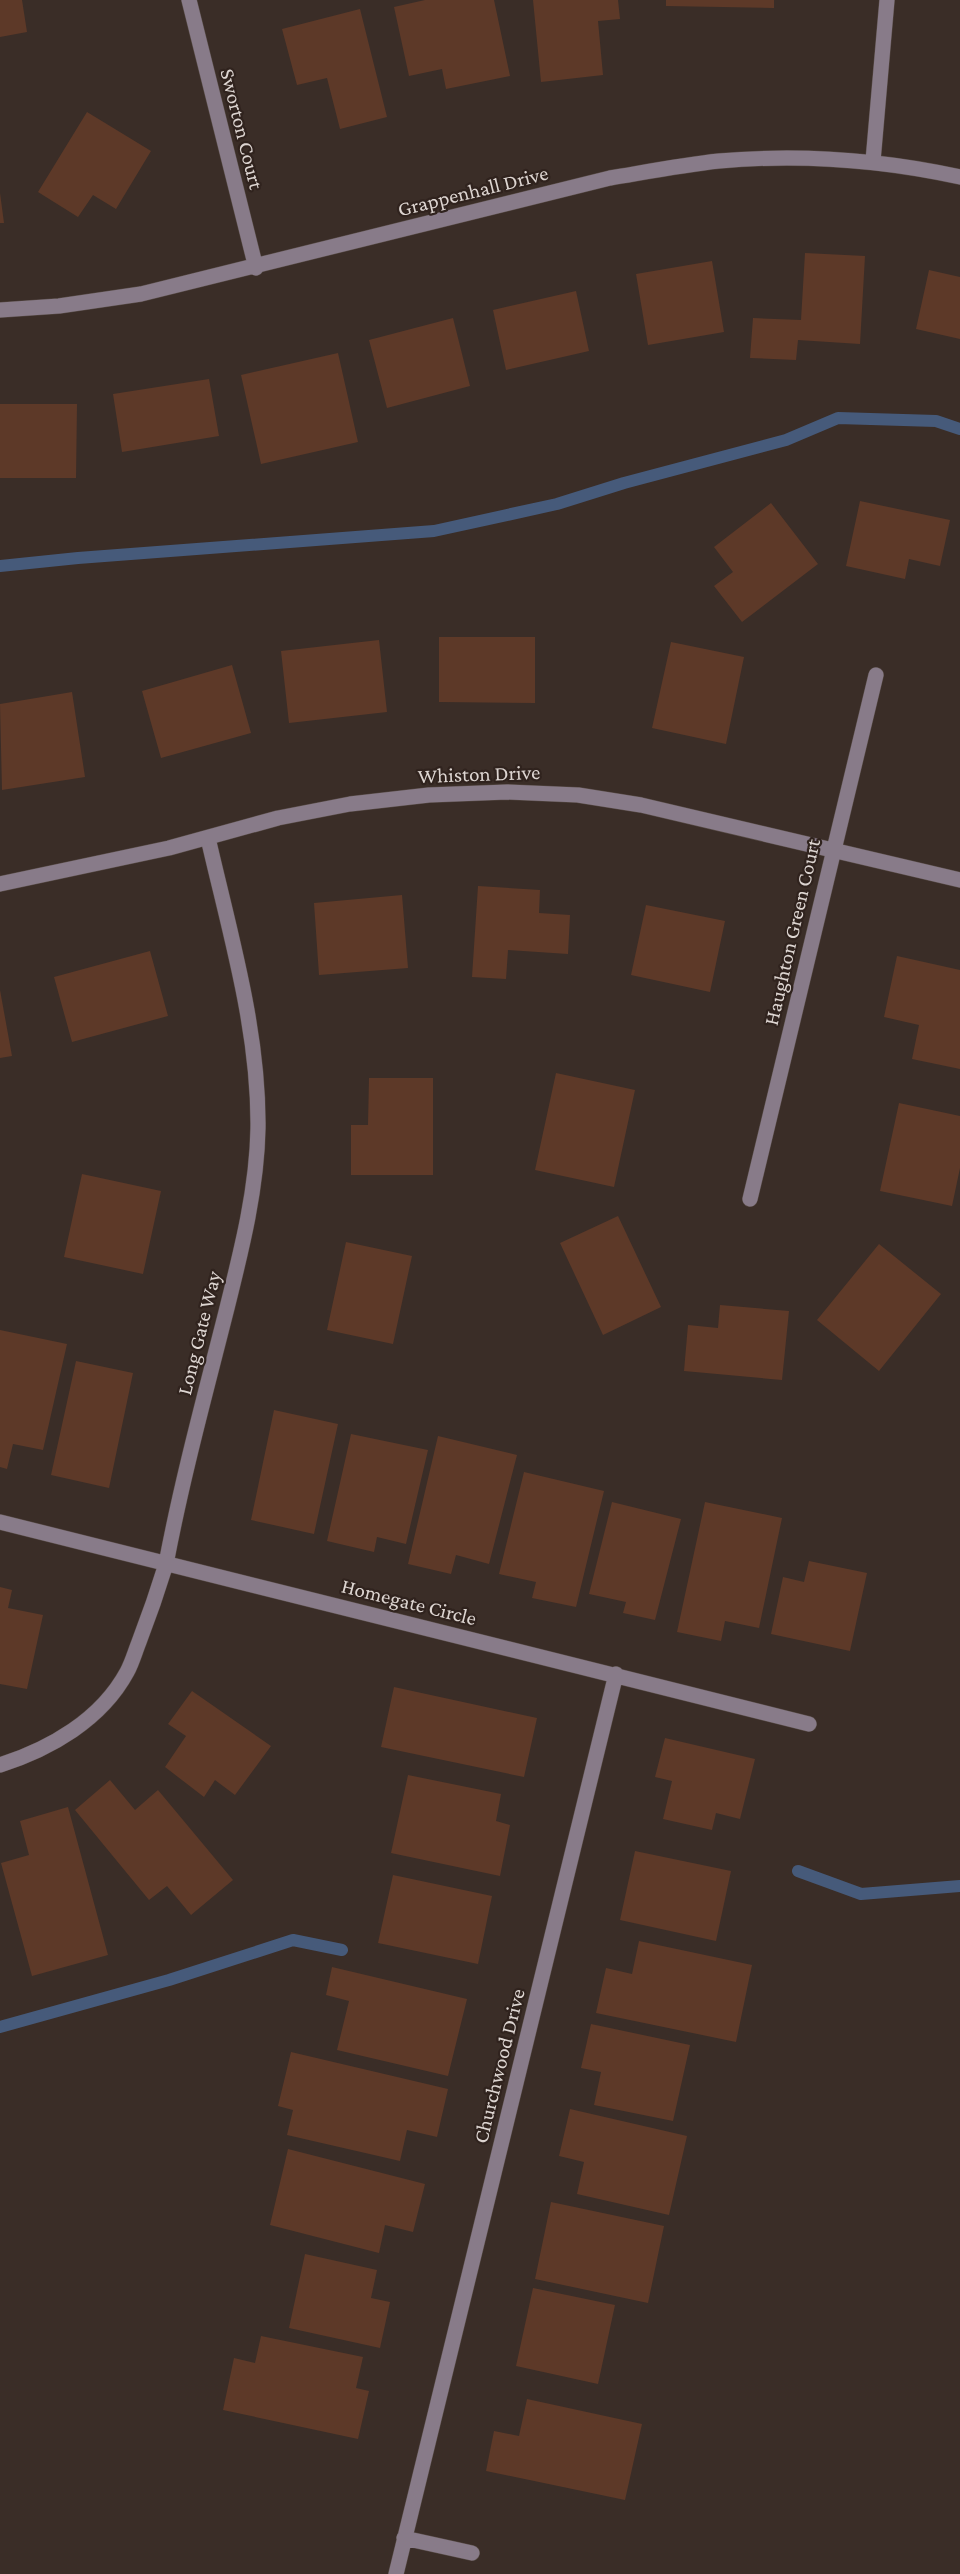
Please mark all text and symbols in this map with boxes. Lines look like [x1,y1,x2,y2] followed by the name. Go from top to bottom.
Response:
[215,66,269,193] street label: Sworton Court
[395,161,551,221] street label: Grappenhall Drive
[417,760,541,788] street label: Whiston Drive
[759,835,825,1028] street label: Haughton Green Court
[172,1268,226,1397] street label: Long Gate Way
[339,1574,479,1630] street label: Homegate Circle
[468,1986,530,2146] street label: Churchwood Drive

